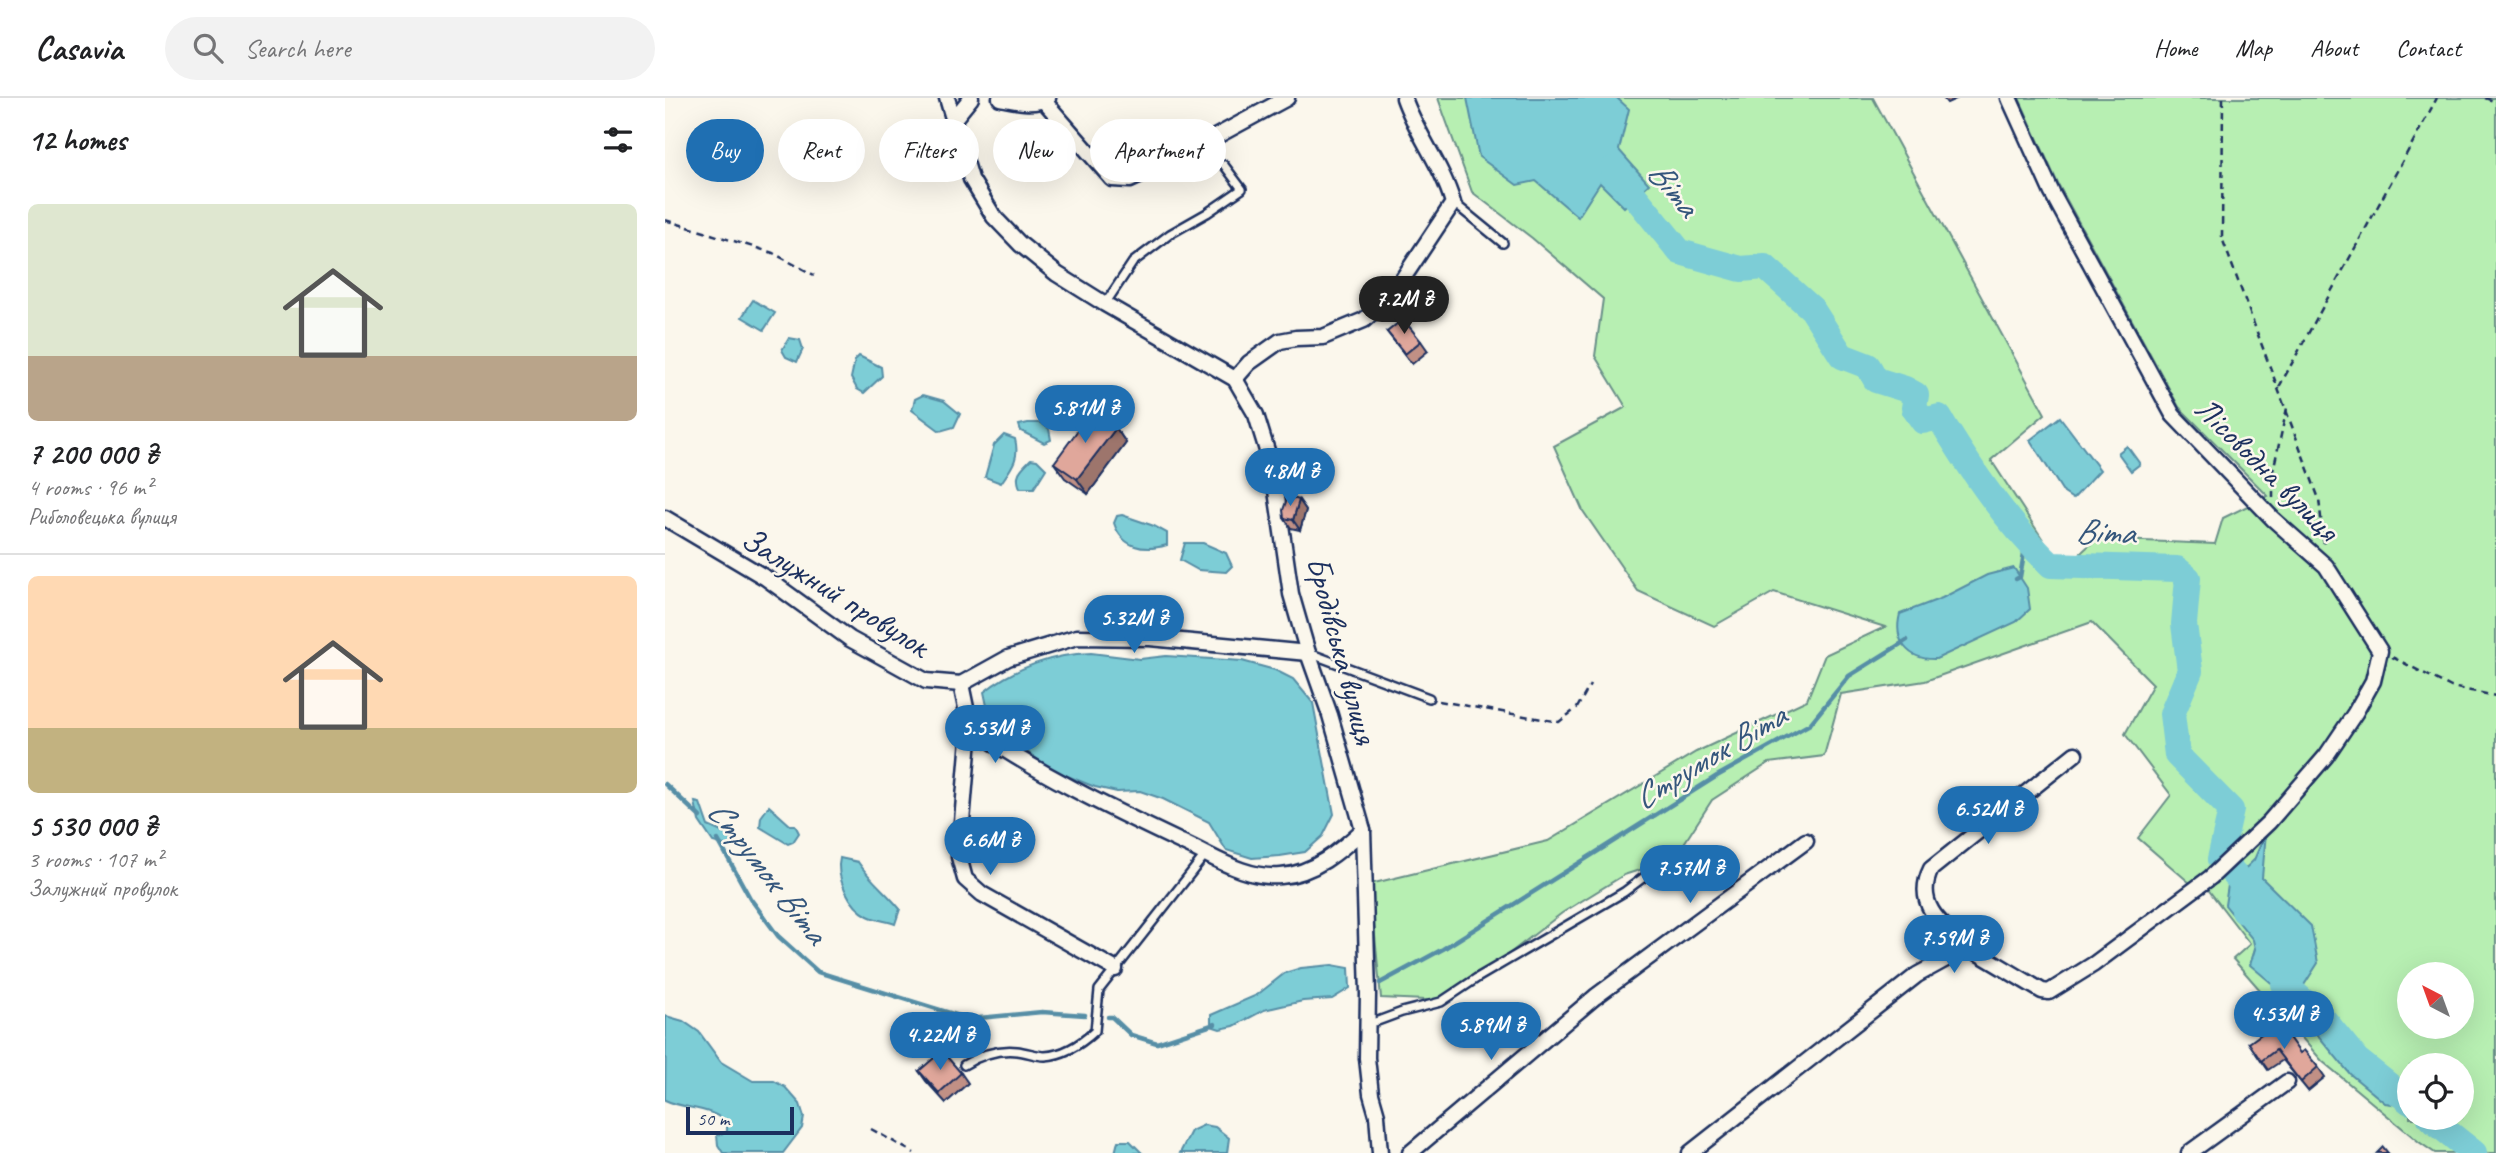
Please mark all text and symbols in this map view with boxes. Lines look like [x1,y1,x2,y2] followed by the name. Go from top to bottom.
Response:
[165,17,655,80] search box
[35,27,123,69] text: Casavia
[189,29,227,67] icon: search
[245,32,351,65] text: Search here
[2154,33,2197,63] text: Home
[2235,33,2272,63] text: Map
[2310,33,2358,63] text: About
[2396,33,2461,63] text: Contact
[686,119,764,182] chip: Buy
[778,119,865,182] chip: Rent
[879,119,979,182] chip: Filters
[993,119,1076,182] chip: New
[1090,119,1226,182] chip: Apartment
[28,121,126,159] text: 12 homes
[599,121,637,159] icon: filters
[1638,151,1712,228] water label: Віта
[270,250,396,376] icon: home
[1347,276,1461,336] pin: 7.2M ₴
[1375,284,1433,313] text: 7.2M ₴
[1020,386,1150,445] pin: 5.81M ₴
[2186,388,2350,552] street label: Лісоводна вулиця
[1051,393,1119,422] text: 5.81M ₴
[28,435,158,473] text: 7 200 000 ₴
[1233,448,1347,508] pin: 4.8M ₴
[1261,456,1319,485] text: 4.8M ₴
[28,473,152,502] text: 4 rooms · 96 m²
[28,502,176,531] text: Риболовецька вулиця
[2075,508,2139,555] water label: Віта
[734,517,940,668] street label: Залужний провулок
[1297,552,1388,750] street label: Бродівська вулиця
[1069,596,1199,655] pin: 5.32M ₴
[1100,603,1168,632] text: 5.32M ₴
[270,622,396,748] icon: home
[1624,691,1797,820] water label: Струмок Віта
[930,706,1060,765] pin: 5.53M ₴
[961,713,1029,742] text: 5.53M ₴
[1923,786,2053,846] pin: 6.52M ₴
[697,790,840,955] water label: Струмок Віта
[1954,794,2022,823] text: 6.52M ₴
[28,807,157,845] text: 5 530 000 ₴
[933,818,1047,877] pin: 6.6M ₴
[960,825,1020,854] text: 6.6M ₴
[28,845,163,874] text: 3 rooms · 107 m²
[1625,846,1755,905] pin: 7.57M ₴
[1656,853,1724,882] text: 7.57M ₴
[28,874,177,903] text: Залужний провулок
[1889,916,2019,975] pin: 7.59M ₴
[1920,923,1988,952] text: 7.59M ₴
[2397,962,2475,1040] north arrow
[2397,962,2474,1130] map controls
[2219,992,2349,1051] pin: 4.53M ₴
[2250,999,2318,1028] text: 4.53M ₴
[1426,1002,1556,1062] pin: 5.89M ₴
[1457,1010,1525,1039] text: 5.89M ₴
[875,1012,1005,1072] pin: 4.22M ₴
[906,1020,974,1049] text: 4.22M ₴
[2397,1053,2474,1130] button: locate
[686,1104,795,1136] scale bar
[697,1107,729,1131] text: 50 m

